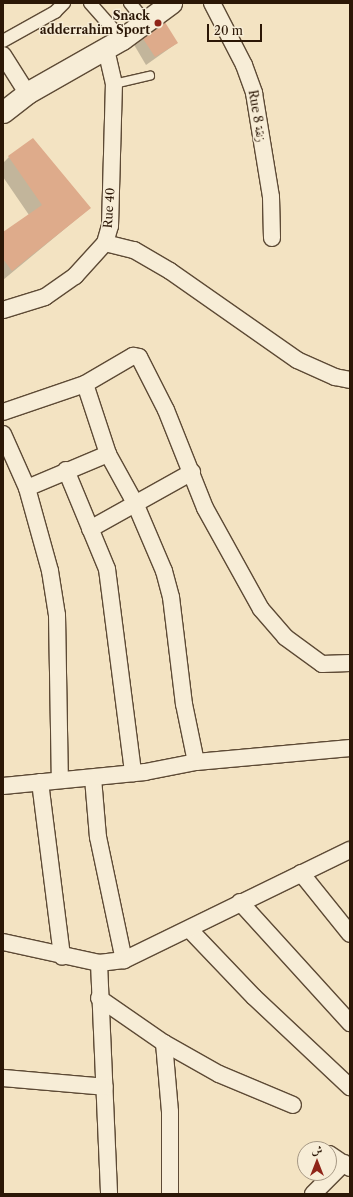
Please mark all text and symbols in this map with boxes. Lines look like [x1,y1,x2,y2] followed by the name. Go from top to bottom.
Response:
[40,9,150,37] place label: Snack adderrahim Sport
[209,16,264,42] scale bar
[153,18,163,28] marker: Snack adderrahim Sport
[214,23,243,38] text: 20 m
[245,89,269,143] street label: Rue 8 زنقة
[100,187,118,229] street label: Rue 40
[297,1141,337,1181] north arrow
[312,1143,322,1157] text: ش

